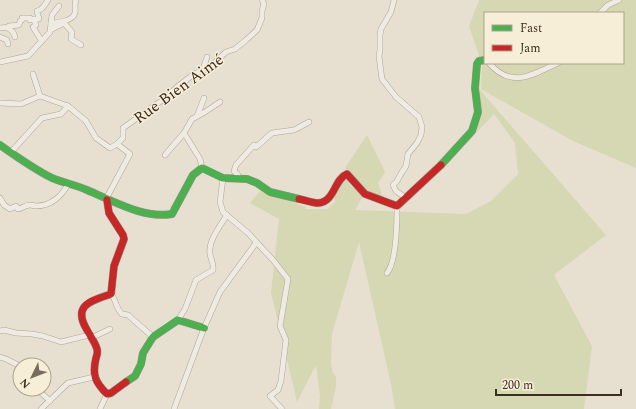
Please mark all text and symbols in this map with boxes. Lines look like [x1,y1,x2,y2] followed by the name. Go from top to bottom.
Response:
[484,12,624,64] legend
[520,19,542,38] text: Fast
[520,39,541,58] text: Jam
[128,48,229,130] street label: Rue Bien Aimé
[12,357,52,397] north arrow
[496,371,621,397] scale bar
[16,374,34,393] text: N
[502,376,533,395] text: 200 m

